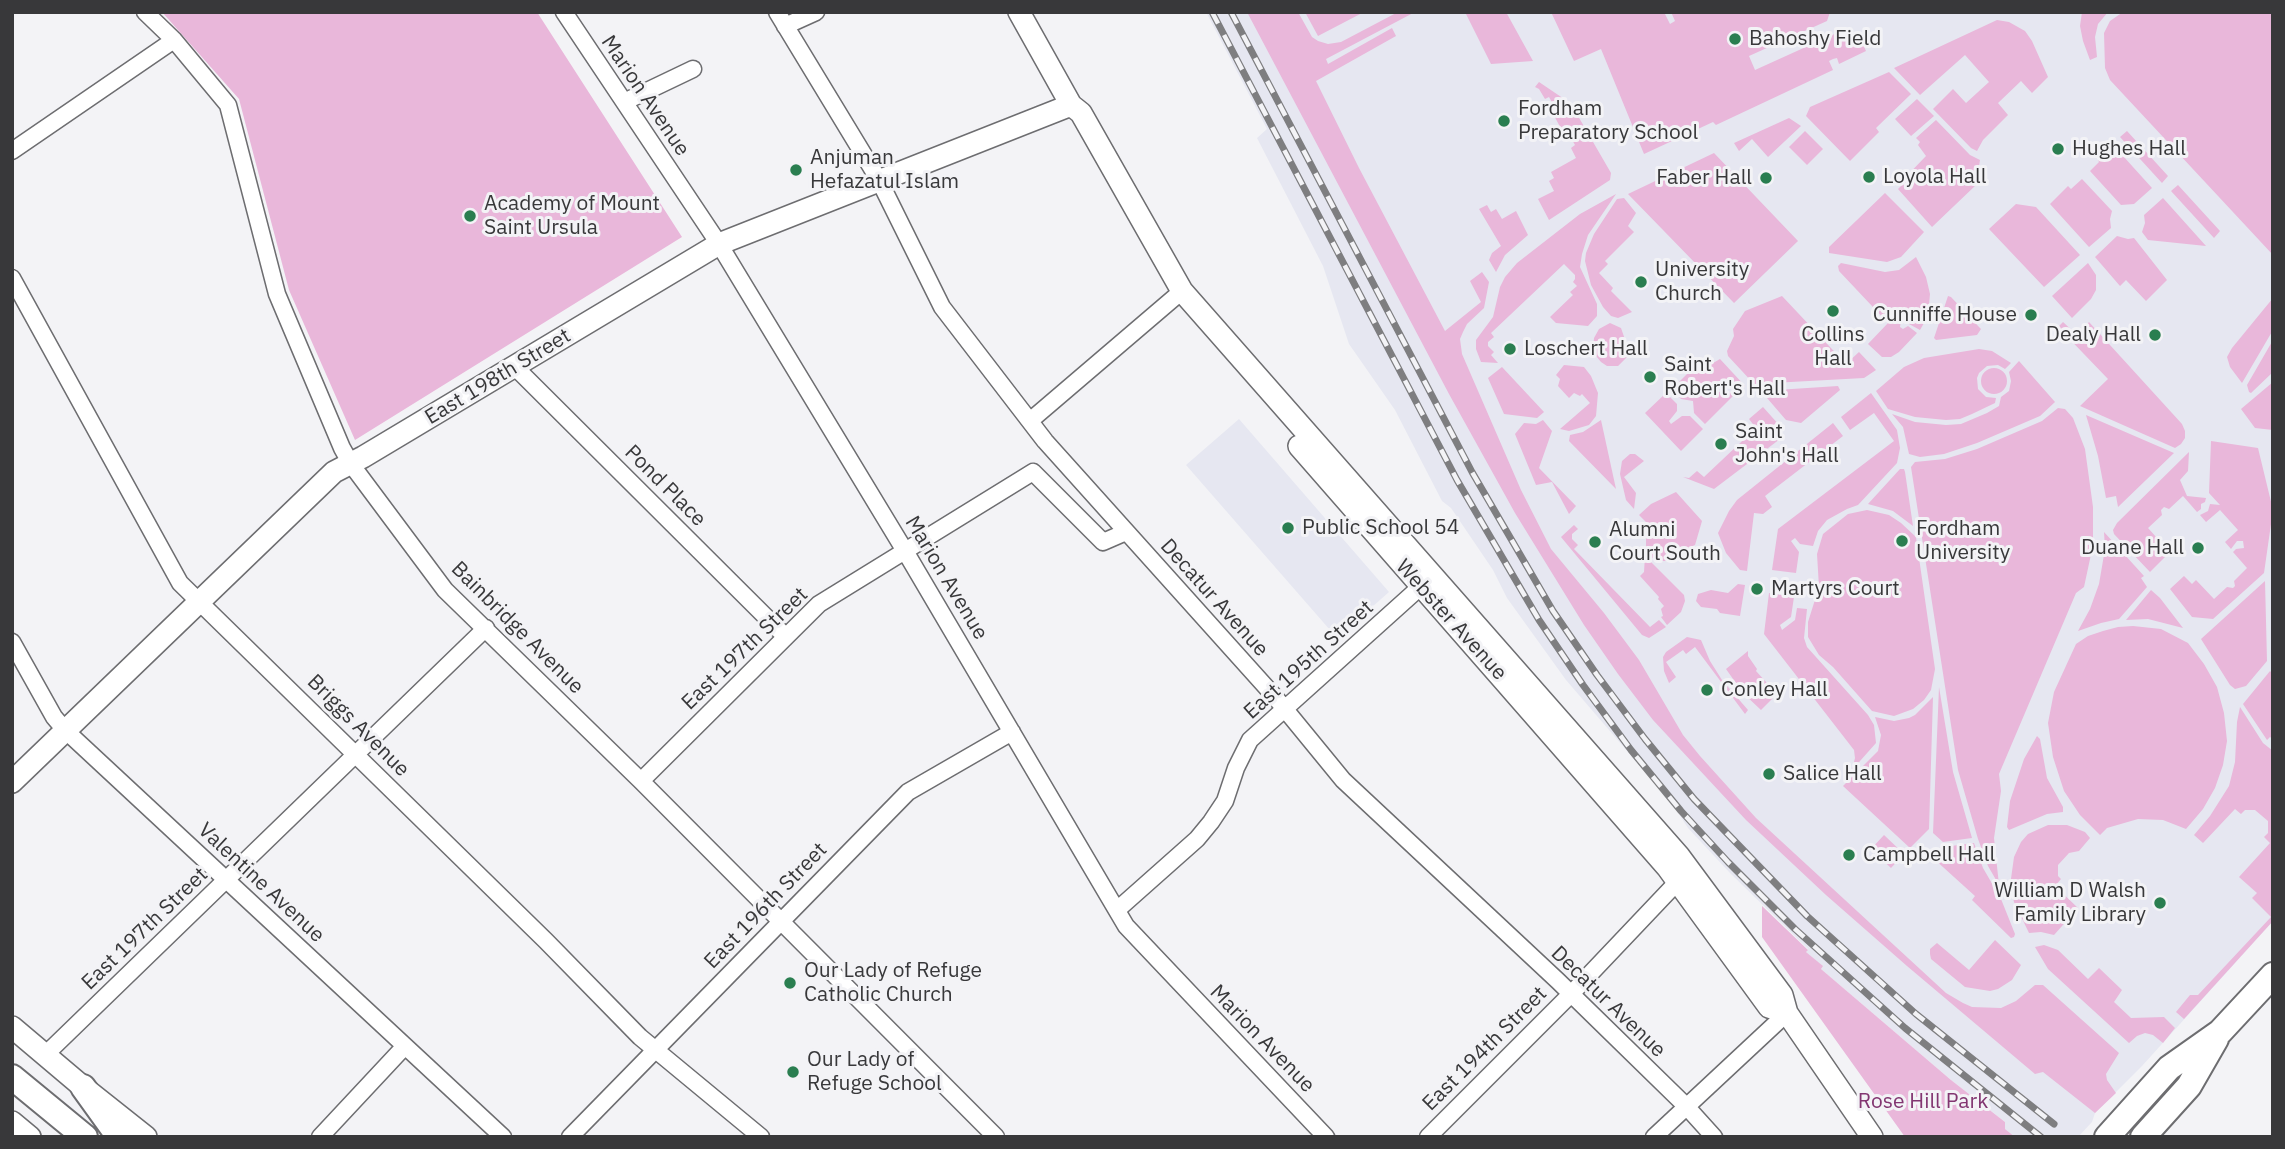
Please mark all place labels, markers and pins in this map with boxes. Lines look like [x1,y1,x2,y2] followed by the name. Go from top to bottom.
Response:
[1749,26,1881,52] place label: Bahoshy Field
[1727,31,1743,47] marker: Bahoshy Field
[1518,96,1698,146] place label: Fordham Preparatory School
[1496,113,1512,129] marker: Fordham Preparatory School
[2072,136,2186,162] place label: Hughes Hall
[2050,141,2066,157] marker: Hughes Hall
[810,145,959,195] place label: Anjuman Hefazatul Islam
[788,162,804,178] marker: Anjuman Hefazatul Islam
[1883,164,1986,190] place label: Loyola Hall
[1656,165,1752,191] place label: Faber Hall
[1861,169,1877,185] marker: Loyola Hall
[1758,170,1774,186] marker: Faber Hall
[484,191,660,241] place label: Academy of Mount Saint Ursula
[462,208,478,224] marker: Academy of Mount Saint Ursula
[1655,257,1749,307] place label: University Church
[1633,274,1649,290] marker: University Church
[1873,302,2017,328] place label: Cunniffe House
[1825,303,1841,319] marker: Collins Hall
[2023,307,2039,323] marker: Cunniffe House
[1801,322,1865,372] place label: Collins Hall
[2046,322,2141,348] place label: Dealy Hall
[2147,327,2163,343] marker: Dealy Hall
[1524,336,1648,362] place label: Loschert Hall
[1502,341,1518,357] marker: Loschert Hall
[1664,352,1785,402] place label: Saint Robert's Hall
[1642,369,1658,385] marker: Saint Robert's Hall
[1735,419,1839,469] place label: Saint John's Hall
[1713,436,1729,452] marker: Saint John's Hall
[1302,515,1459,541] place label: Public School 54
[1916,516,2010,566] place label: Fordham University
[1609,517,1721,567] place label: Alumni Court South
[1280,520,1296,536] marker: Public School 54
[1894,533,1910,549] marker: Fordham University
[1587,534,1603,550] marker: Alumni Court South
[2081,535,2184,561] place label: Duane Hall
[2190,540,2206,556] marker: Duane Hall
[1771,576,1900,602] place label: Martyrs Court
[1749,581,1765,597] marker: Martyrs Court
[1721,677,1828,703] place label: Conley Hall
[1699,682,1715,698] marker: Conley Hall
[1783,761,1882,787] place label: Salice Hall
[1761,766,1777,782] marker: Salice Hall
[1863,842,1995,868] place label: Campbell Hall
[1841,847,1857,863] marker: Campbell Hall
[1994,878,2146,928] place label: William D Walsh Family Library
[2152,895,2168,911] marker: William D Walsh Family Library
[804,958,982,1008] place label: Our Lady of Refuge Catholic Church
[782,975,798,991] marker: Our Lady of Refuge Catholic Church
[807,1047,942,1097] place label: Our Lady of Refuge School
[785,1064,801,1080] marker: Our Lady of Refuge School

